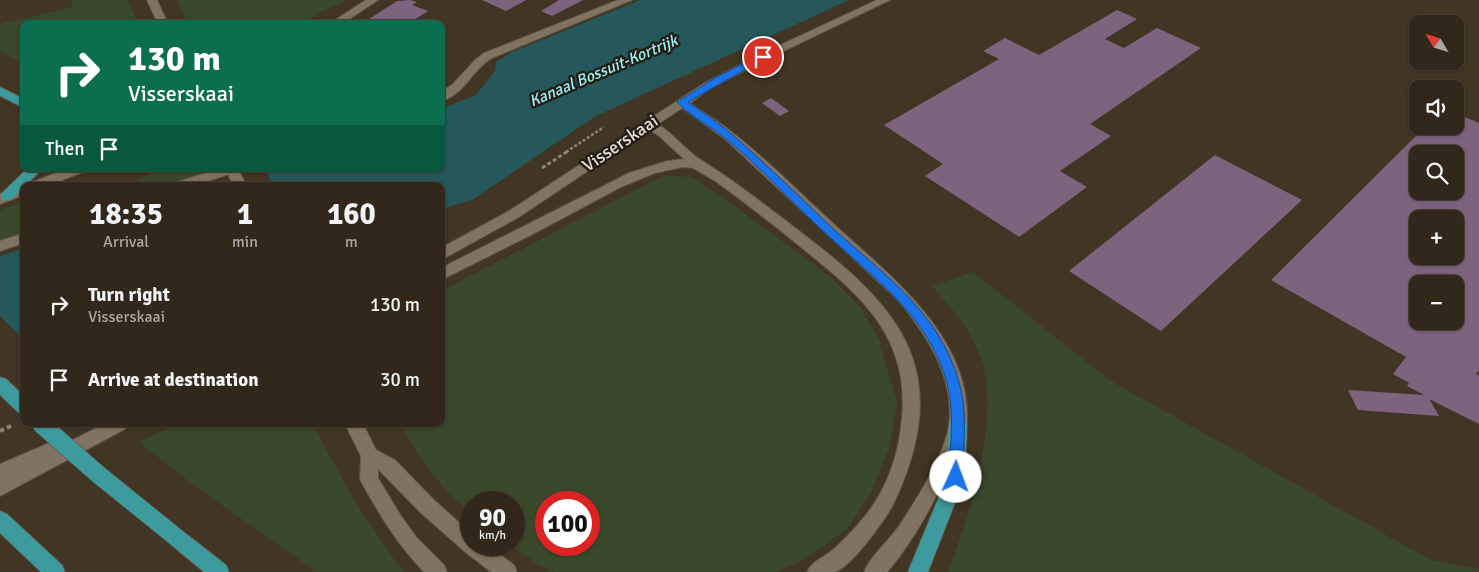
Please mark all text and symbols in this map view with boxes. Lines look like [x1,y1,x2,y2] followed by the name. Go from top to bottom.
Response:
[1409,15,1464,70] north arrow
[1409,15,1464,330] map controls
[526,30,682,111] water label: Kanaal Bossuit-Kortrijk
[742,36,784,78] pin
[128,37,221,80] text: 130 m
[45,40,110,105] icon: right
[749,43,777,71] icon: arrive
[128,80,234,107] text: Visserskaai
[1409,80,1464,135] button: sound
[578,110,662,176] street label: Visserskaai
[95,135,123,163] icon: arrive
[45,137,85,161] text: Then
[1409,145,1464,200] button: search
[89,196,163,233] text: 18:35
[237,196,253,233] text: 1
[327,196,376,233] text: 160
[1409,210,1464,265] button: +
[103,232,149,252] text: Arrival
[232,232,258,252] text: min
[345,232,358,252] text: m
[1409,275,1464,330] button: −
[88,283,170,307] text: Turn right
[45,291,73,319] icon: right
[370,293,420,317] text: 130 m
[88,307,165,327] text: Visserskaai
[45,366,73,394] icon: arrive
[88,368,259,392] text: Arrive at destination
[380,368,420,392] text: 30 m
[929,450,981,502] position arrow
[535,491,600,556] speed limit sign: 100
[479,502,506,533] text: 90
[479,528,506,543] text: km/h

